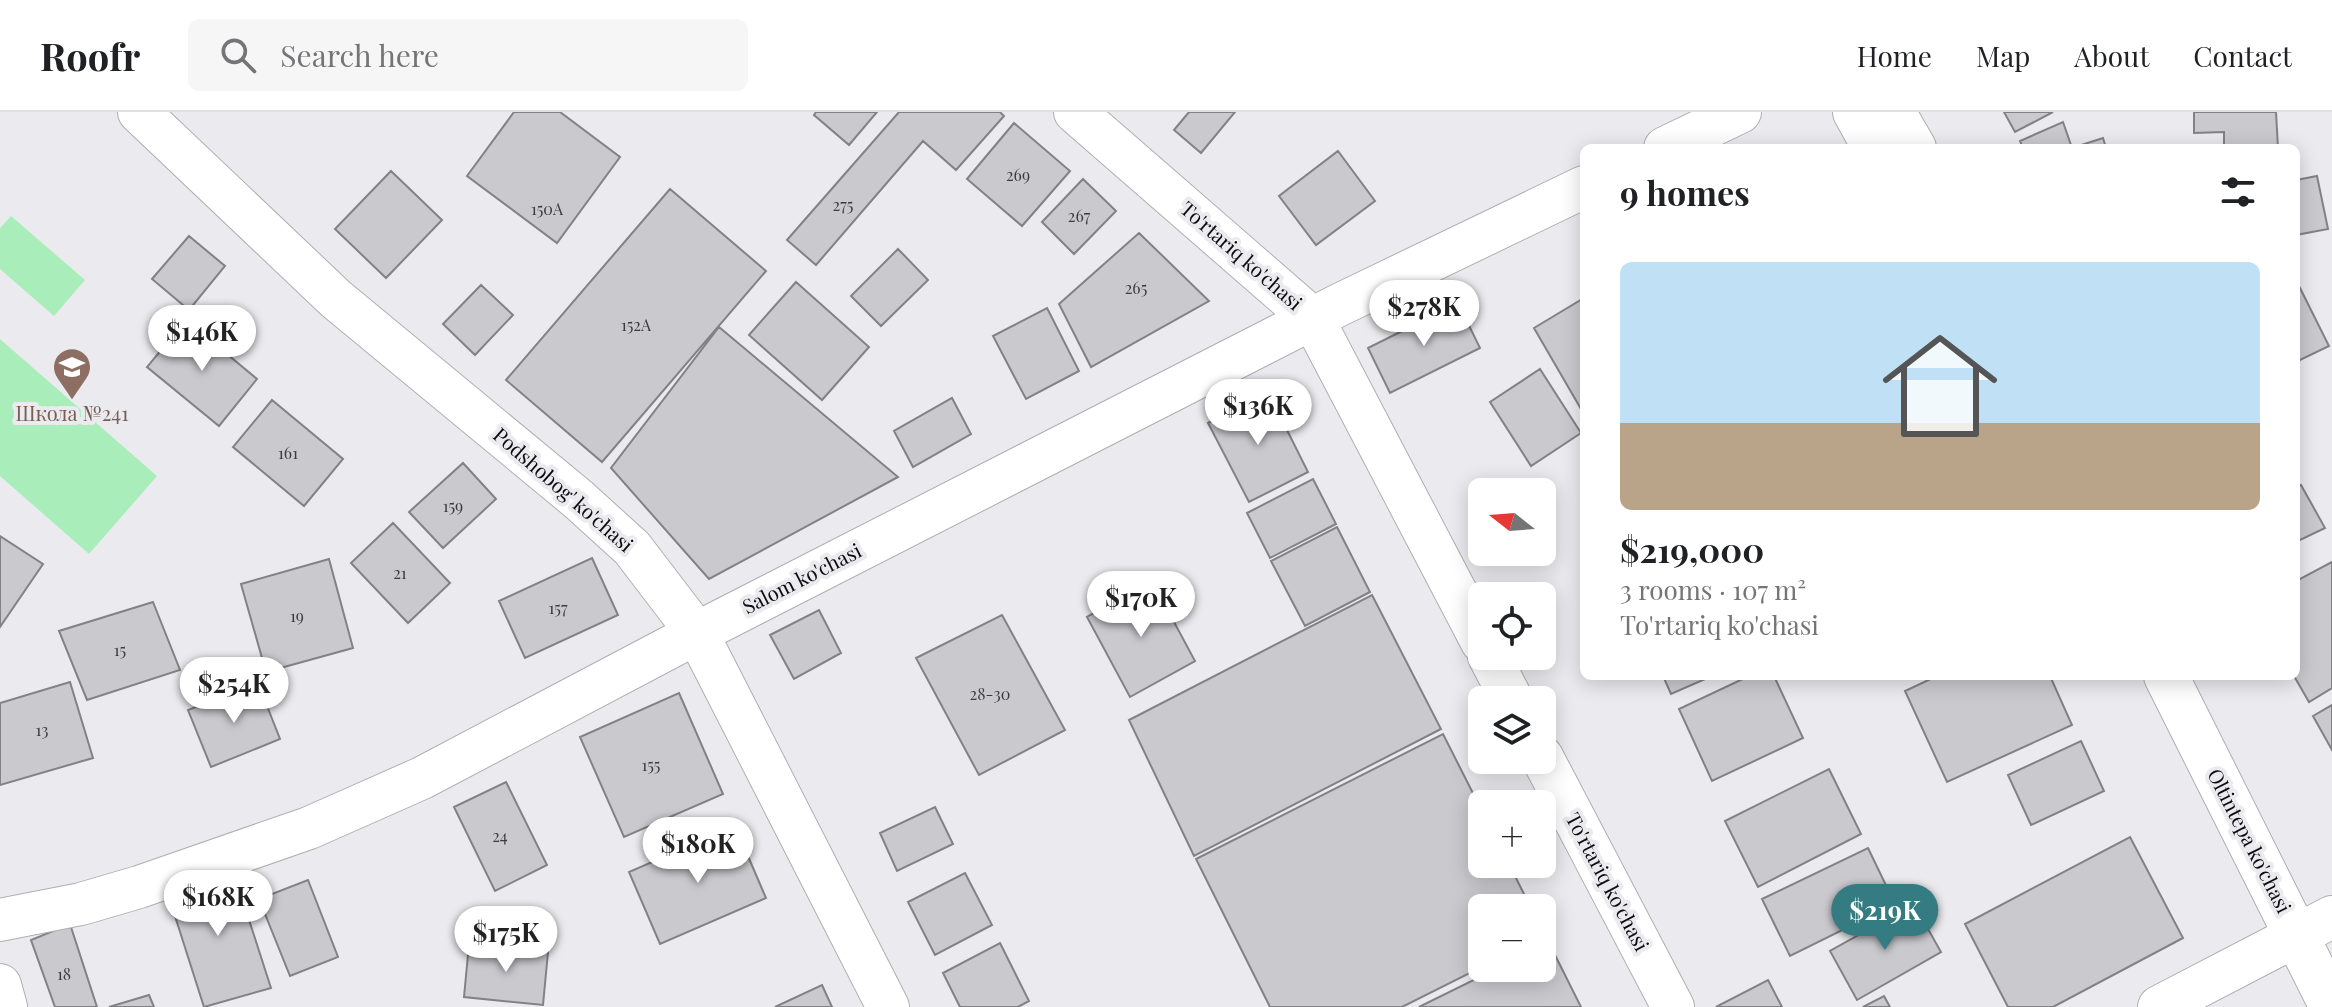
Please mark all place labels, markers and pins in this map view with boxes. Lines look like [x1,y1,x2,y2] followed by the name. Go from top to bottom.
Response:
[1368,280,1480,348] pin: $278K
[146,305,258,373] pin: $146K
[51,346,93,401] school or university icon: Школа №241
[1202,379,1314,447] pin: $136K
[15,399,129,426] place label: Школа №241
[1085,571,1197,639] pin: $170K
[178,657,290,725] pin: $254K
[642,817,754,885] pin: $180K
[162,870,274,938] pin: $168K
[1829,884,1941,952] pin: $219K
[450,906,562,974] pin: $175K

